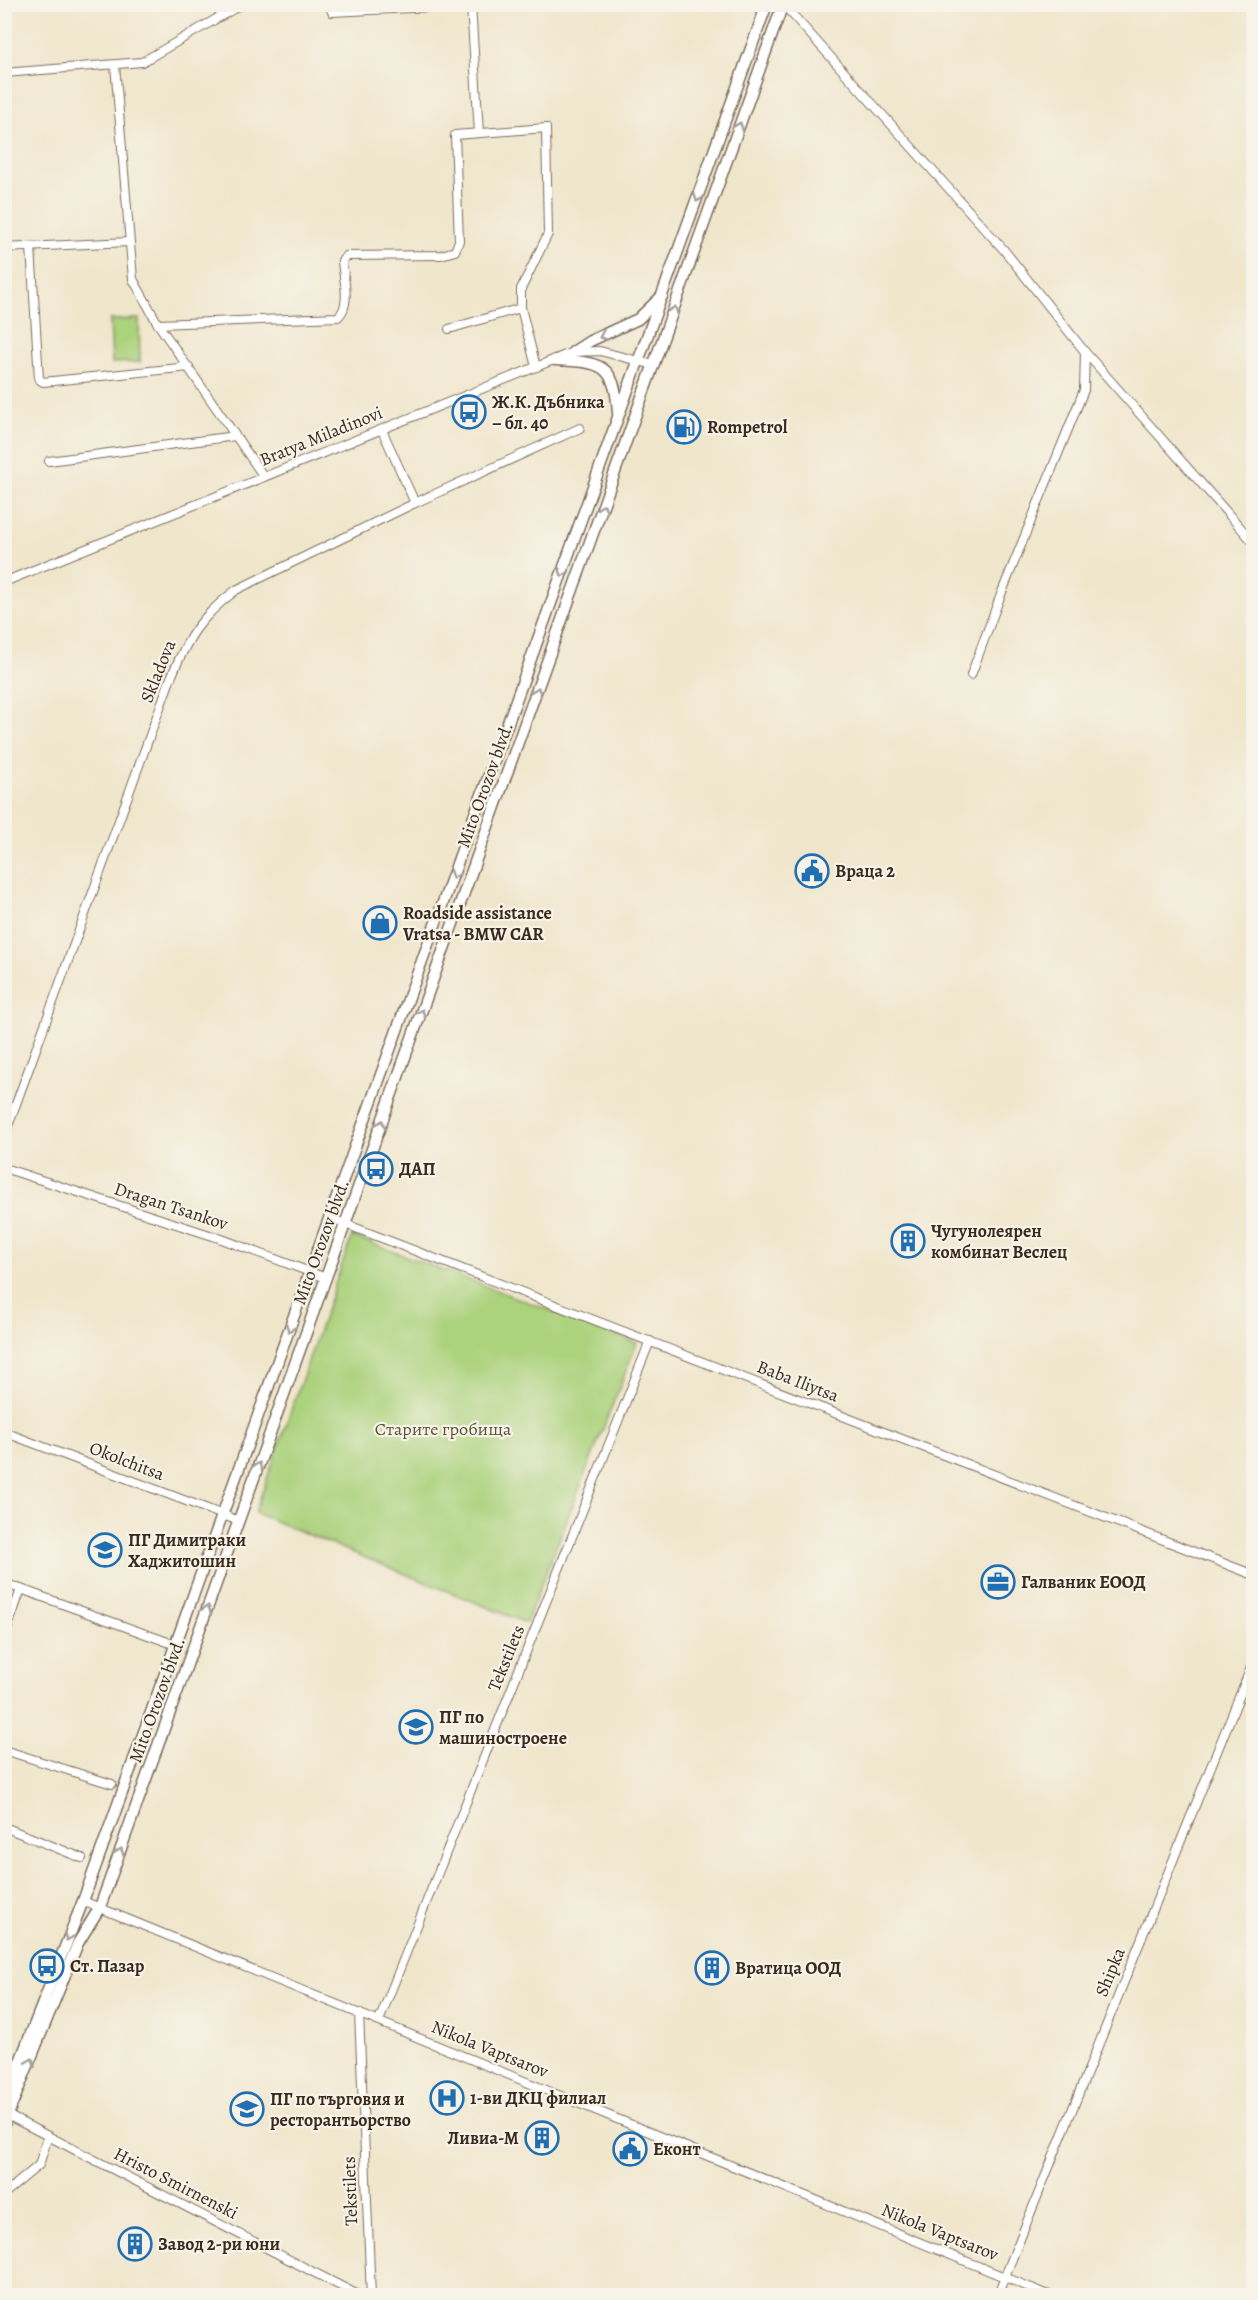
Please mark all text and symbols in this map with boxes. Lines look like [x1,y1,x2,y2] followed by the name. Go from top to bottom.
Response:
[732,122,745,132] one-way arrow
[693,192,705,203] one-way arrow
[666,305,679,316] one-way arrow
[598,329,609,341] one-way arrow
[492,390,605,435] place label: Ж.К. Дъбника – бл. 40
[451,394,487,430] bus stop icon: Ж.К. Дъбника – бл. 40
[256,400,386,472] street label: Bratya Miladinovi
[666,409,702,445] fuel station icon: Rompetrol
[707,415,788,439] place label: Rompetrol
[595,503,608,514] one-way arrow
[558,567,571,578] one-way arrow
[135,636,182,706] street label: Skladova
[529,686,542,697] one-way arrow
[451,719,519,851] street label: Mito Orozov blvd.
[794,853,830,889] public building icon: Враца 2
[835,859,895,883] place label: Враца 2
[449,869,462,880] one-way arrow
[402,901,552,946] place label: Roadside assistance Vratsa - BMW CAR
[362,905,398,941] shop icon: Roadside assistance Vratsa - BMW CAR
[414,1008,427,1019] one-way arrow
[374,1120,387,1130] one-way arrow
[358,1151,394,1187] bus stop icon: ДАП
[399,1157,436,1181] place label: ДАП
[111,1176,232,1236] street label: Dragan Tsankov
[287,1176,355,1308] street label: Mito Orozov blvd.
[931,1219,1067,1264] place label: Чугунолеярен комбинат Веслец
[890,1223,926,1259] building icon: Чугунолеярен комбинат Веслец
[285,1322,298,1332] one-way arrow
[754,1354,843,1408] street label: Baba Iliytsa
[375,1417,512,1441] park label: Старите гробища
[86,1436,168,1486] street label: Okolchitsa
[251,1461,264,1472] one-way arrow
[128,1528,246,1573] place label: ПГ Димитраки Хаджитошин
[87,1532,123,1568] school or university icon: ПГ Димитраки Хаджитошин
[980,1564,1016,1600] office icon: Галваник ЕООД
[1021,1570,1146,1594] place label: Галваник ЕООД
[199,1605,212,1615] one-way arrow
[482,1621,530,1695] street label: Tekstilets
[123,1634,191,1766] street label: Mito Orozov blvd.
[439,1705,567,1750] place label: ПГ по машиностроене
[398,1709,434,1745] school or university icon: ПГ по машиностроене
[112,1847,125,1858] one-way arrow
[63,1931,75,1942] one-way arrow
[1089,1944,1131,2000] street label: Shipka
[29,1948,65,1984] bus stop icon: Ст. Пазар
[694,1950,730,1986] building icon: Вратица ООД
[70,1954,145,1978] place label: Ст. Пазар
[735,1956,841,1980] place label: Вратица ООД
[428,2015,553,2084] street label: Nikola Vaptsarov
[24,2057,36,2068] one-way arrow
[429,2080,465,2116] hospital icon: 1-ви ДКЦ филиал
[470,2086,606,2110] place label: 1-ви ДКЦ филиал
[270,2087,411,2132] place label: ПГ по търговия и ресторантьорство
[229,2091,265,2127] school or university icon: ПГ по търговия и ресторантьорство
[524,2120,560,2156] building icon: Ливиа-М
[447,2126,519,2150] place label: Ливиа-М
[612,2131,648,2167] public building icon: Еконт
[653,2137,701,2161] place label: Еконт
[110,2141,242,2225] street label: Hristo Smirnenski
[337,2156,363,2226] street label: Tekstilets
[878,2198,1003,2267] street label: Nikola Vaptsarov
[117,2226,153,2262] building icon: Завод 2-ри юни
[158,2232,281,2256] place label: Завод 2-ри юни

